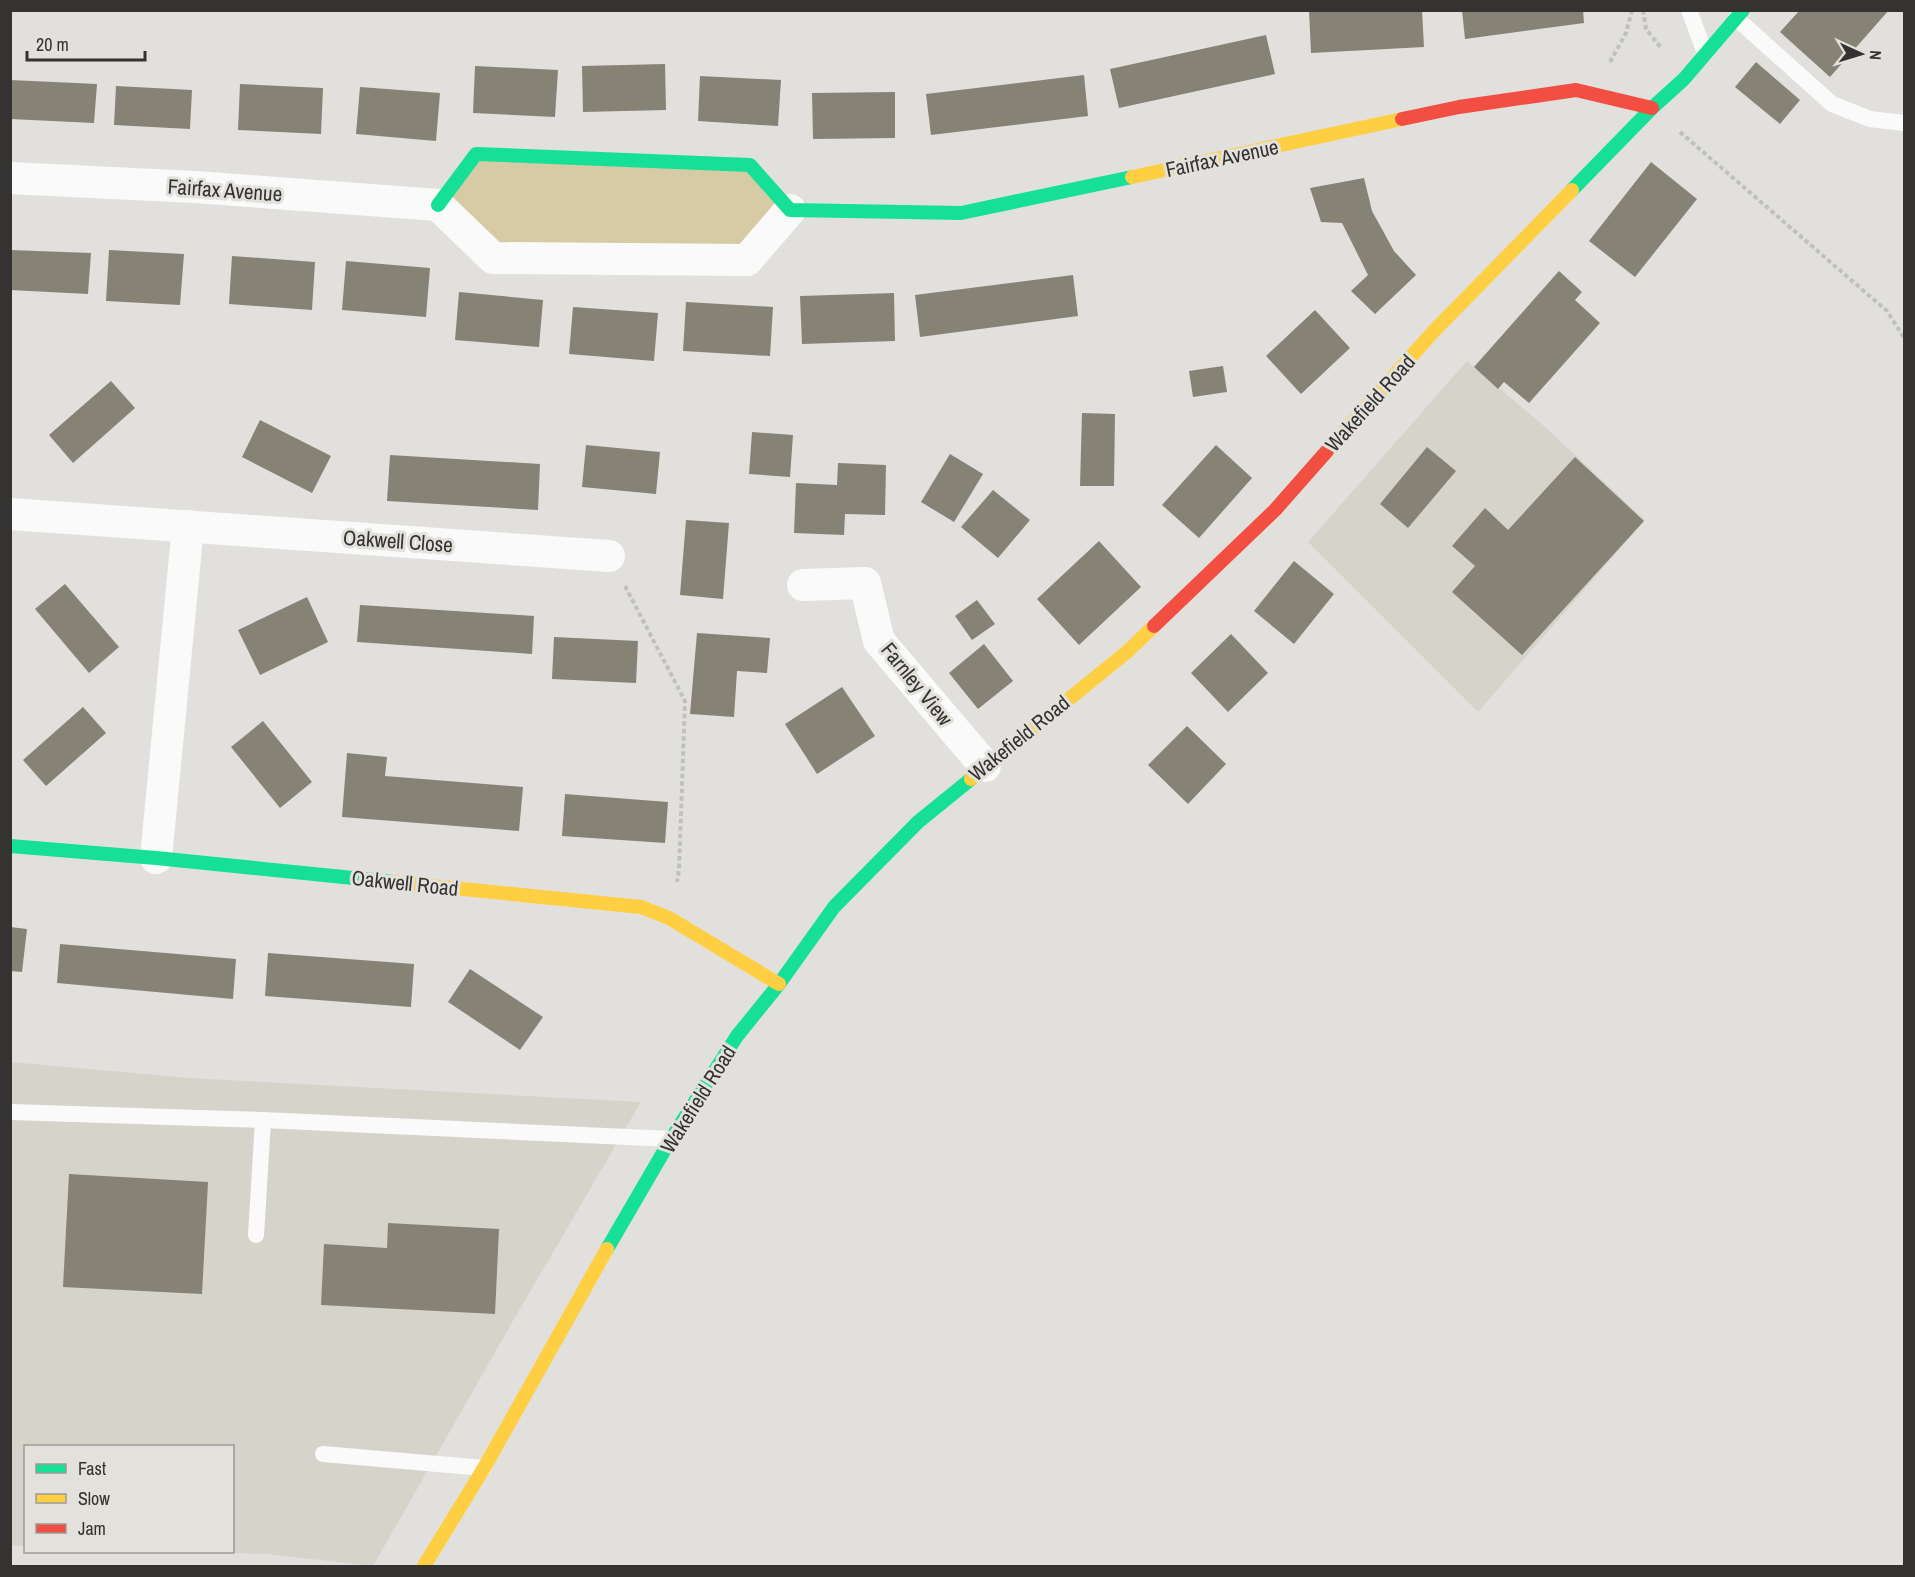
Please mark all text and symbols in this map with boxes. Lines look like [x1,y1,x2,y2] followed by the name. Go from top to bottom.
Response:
[27,24,146,62] scale bar
[1831,24,1891,84] north arrow
[36,32,69,57] text: 20 m
[1865,50,1887,61] text: N
[1163,132,1281,184] street label: Fairfax Avenue
[167,172,283,208] street label: Fairfax Avenue
[1318,348,1422,458] street label: Wakefield Road
[342,523,454,559] street label: Oakwell Close
[874,636,960,732] street label: Farnley View
[963,688,1075,788] street label: Wakefield Road
[350,863,460,903] street label: Oakwell Road
[653,1040,743,1158] street label: Wakefield Road
[24,1445,234,1553] legend
[78,1456,106,1481] text: Fast
[78,1486,110,1511] text: Slow
[78,1516,106,1541] text: Jam

